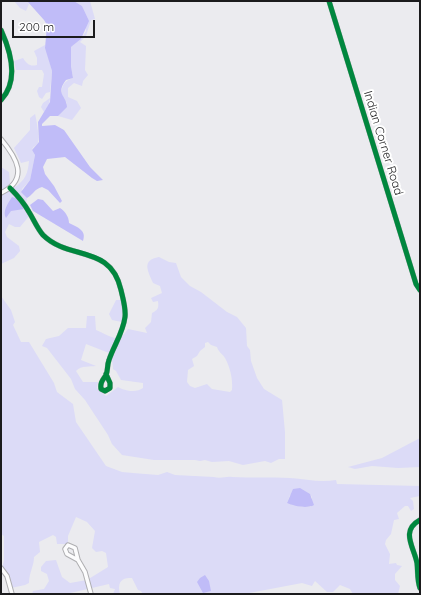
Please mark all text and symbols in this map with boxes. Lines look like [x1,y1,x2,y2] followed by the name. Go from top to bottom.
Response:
[14,12,97,38] scale bar
[19,19,54,34] text: 200 m
[360,89,406,197] street label: Indian Corner Road

